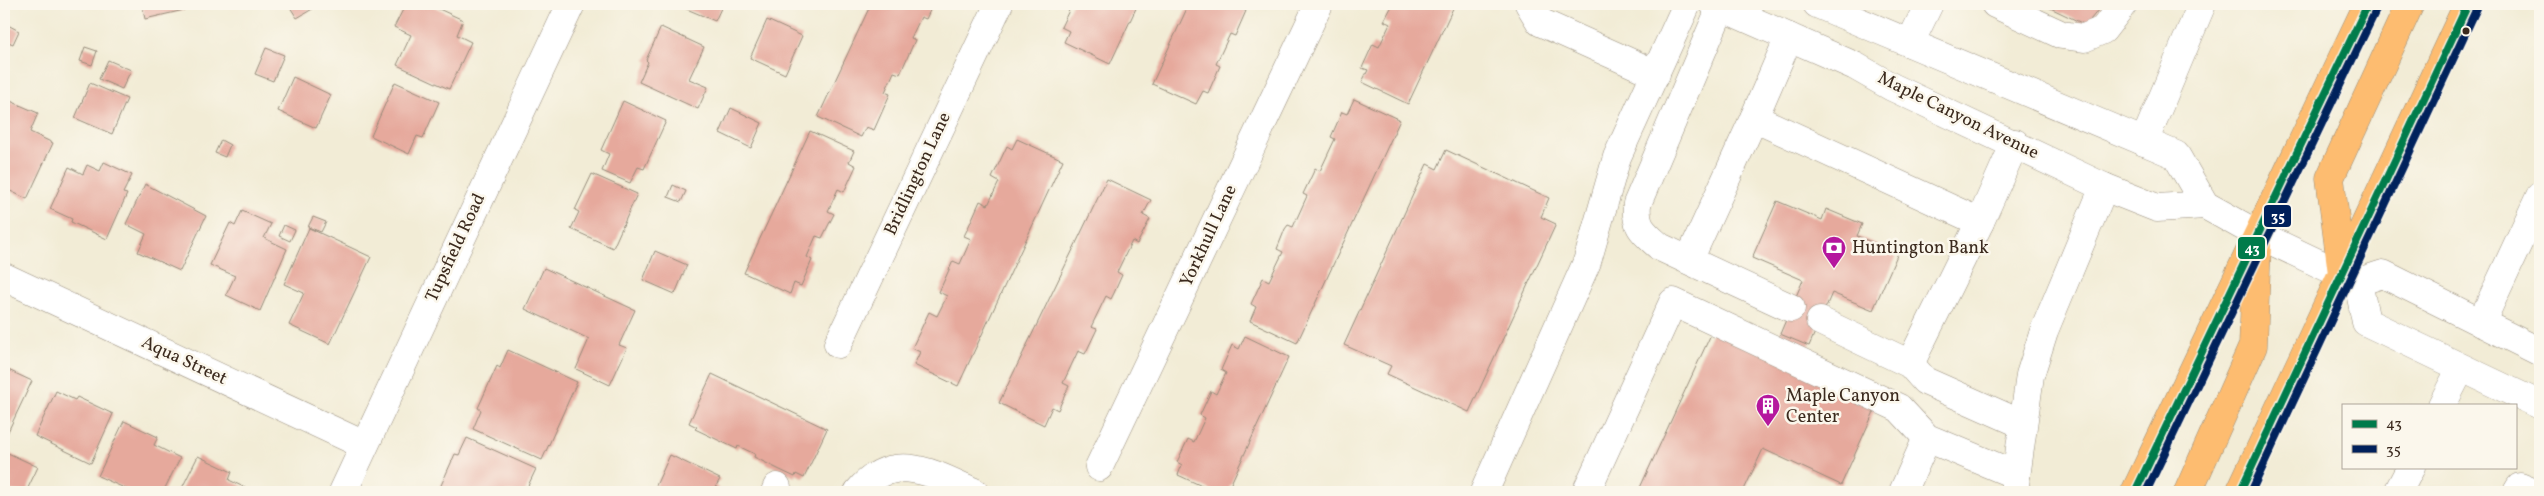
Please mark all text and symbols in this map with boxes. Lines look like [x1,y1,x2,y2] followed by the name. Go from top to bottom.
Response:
[2461,26,2471,36] unlabelled marker
[1873,66,2043,166] street label: Maple Canyon Avenue
[878,108,958,240] street label: Bridlington Lane
[1174,181,1244,291] street label: Yorkhull Lane
[420,190,492,306] street label: Tupsfield Road
[2263,204,2292,228] line badge: 35
[2271,208,2285,227] text: 35
[1821,235,1847,269] bank icon: Huntington Bank
[1852,236,1989,261] place label: Huntington Bank
[2237,236,2266,260] line badge: 43
[2244,240,2260,259] text: 43
[137,330,231,392] street label: Aqua Street
[1786,384,1900,430] place label: Maple Canyon Center
[1755,393,1781,427] building icon: Maple Canyon Center
[2342,404,2516,468] legend
[2386,414,2402,435] text: 43
[2386,440,2401,461] text: 35

